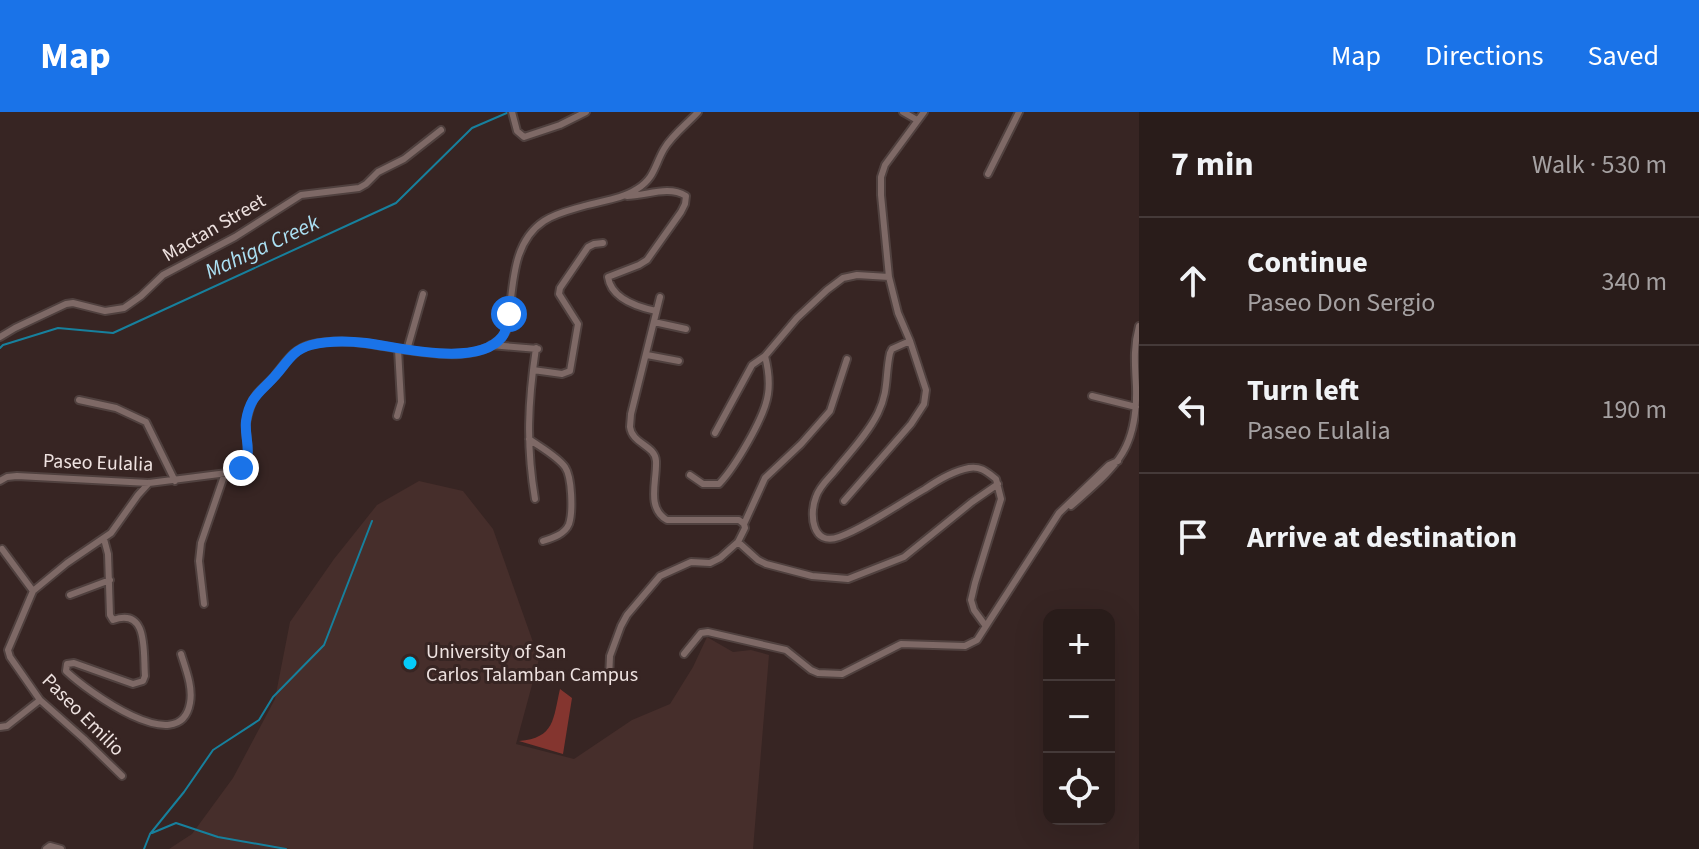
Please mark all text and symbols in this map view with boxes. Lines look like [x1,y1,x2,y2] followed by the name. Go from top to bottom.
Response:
[40,29,111,83] text: Map
[1331,36,1381,76] text: Map
[1425,36,1544,76] text: Directions
[1588,36,1659,76] text: Saved
[1171,140,1254,189] text: 7 min
[1532,146,1667,183] text: Walk · 530 m
[157,187,271,269] street label: Mactan Street
[200,206,325,287] water label: Mahiga Creek
[1247,241,1368,284] text: Continue
[1171,259,1215,303] icon: ahead
[1601,263,1667,300] text: 340 m
[1247,284,1435,321] text: Paseo Don Sergio
[491,296,527,332] route start
[1247,369,1359,412] text: Turn left
[1171,387,1215,431] icon: left
[1601,391,1667,428] text: 190 m
[1247,412,1391,449] text: Paseo Eulalia
[42,447,154,479] street label: Paseo Eulalia
[223,450,259,486] route end
[1171,515,1215,559] icon: arrive
[1247,516,1517,559] text: Arrive at destination
[1043,609,1115,825] map controls
[1043,609,1115,681] button: +
[426,638,638,689] place label: University of San Carlos Talamban Campus
[401,654,419,672] marker: University of San Carlos Talamban Campus
[35,667,131,763] street label: Paseo Emilio
[1043,681,1115,753] button: −
[1043,753,1115,825] button: locate

